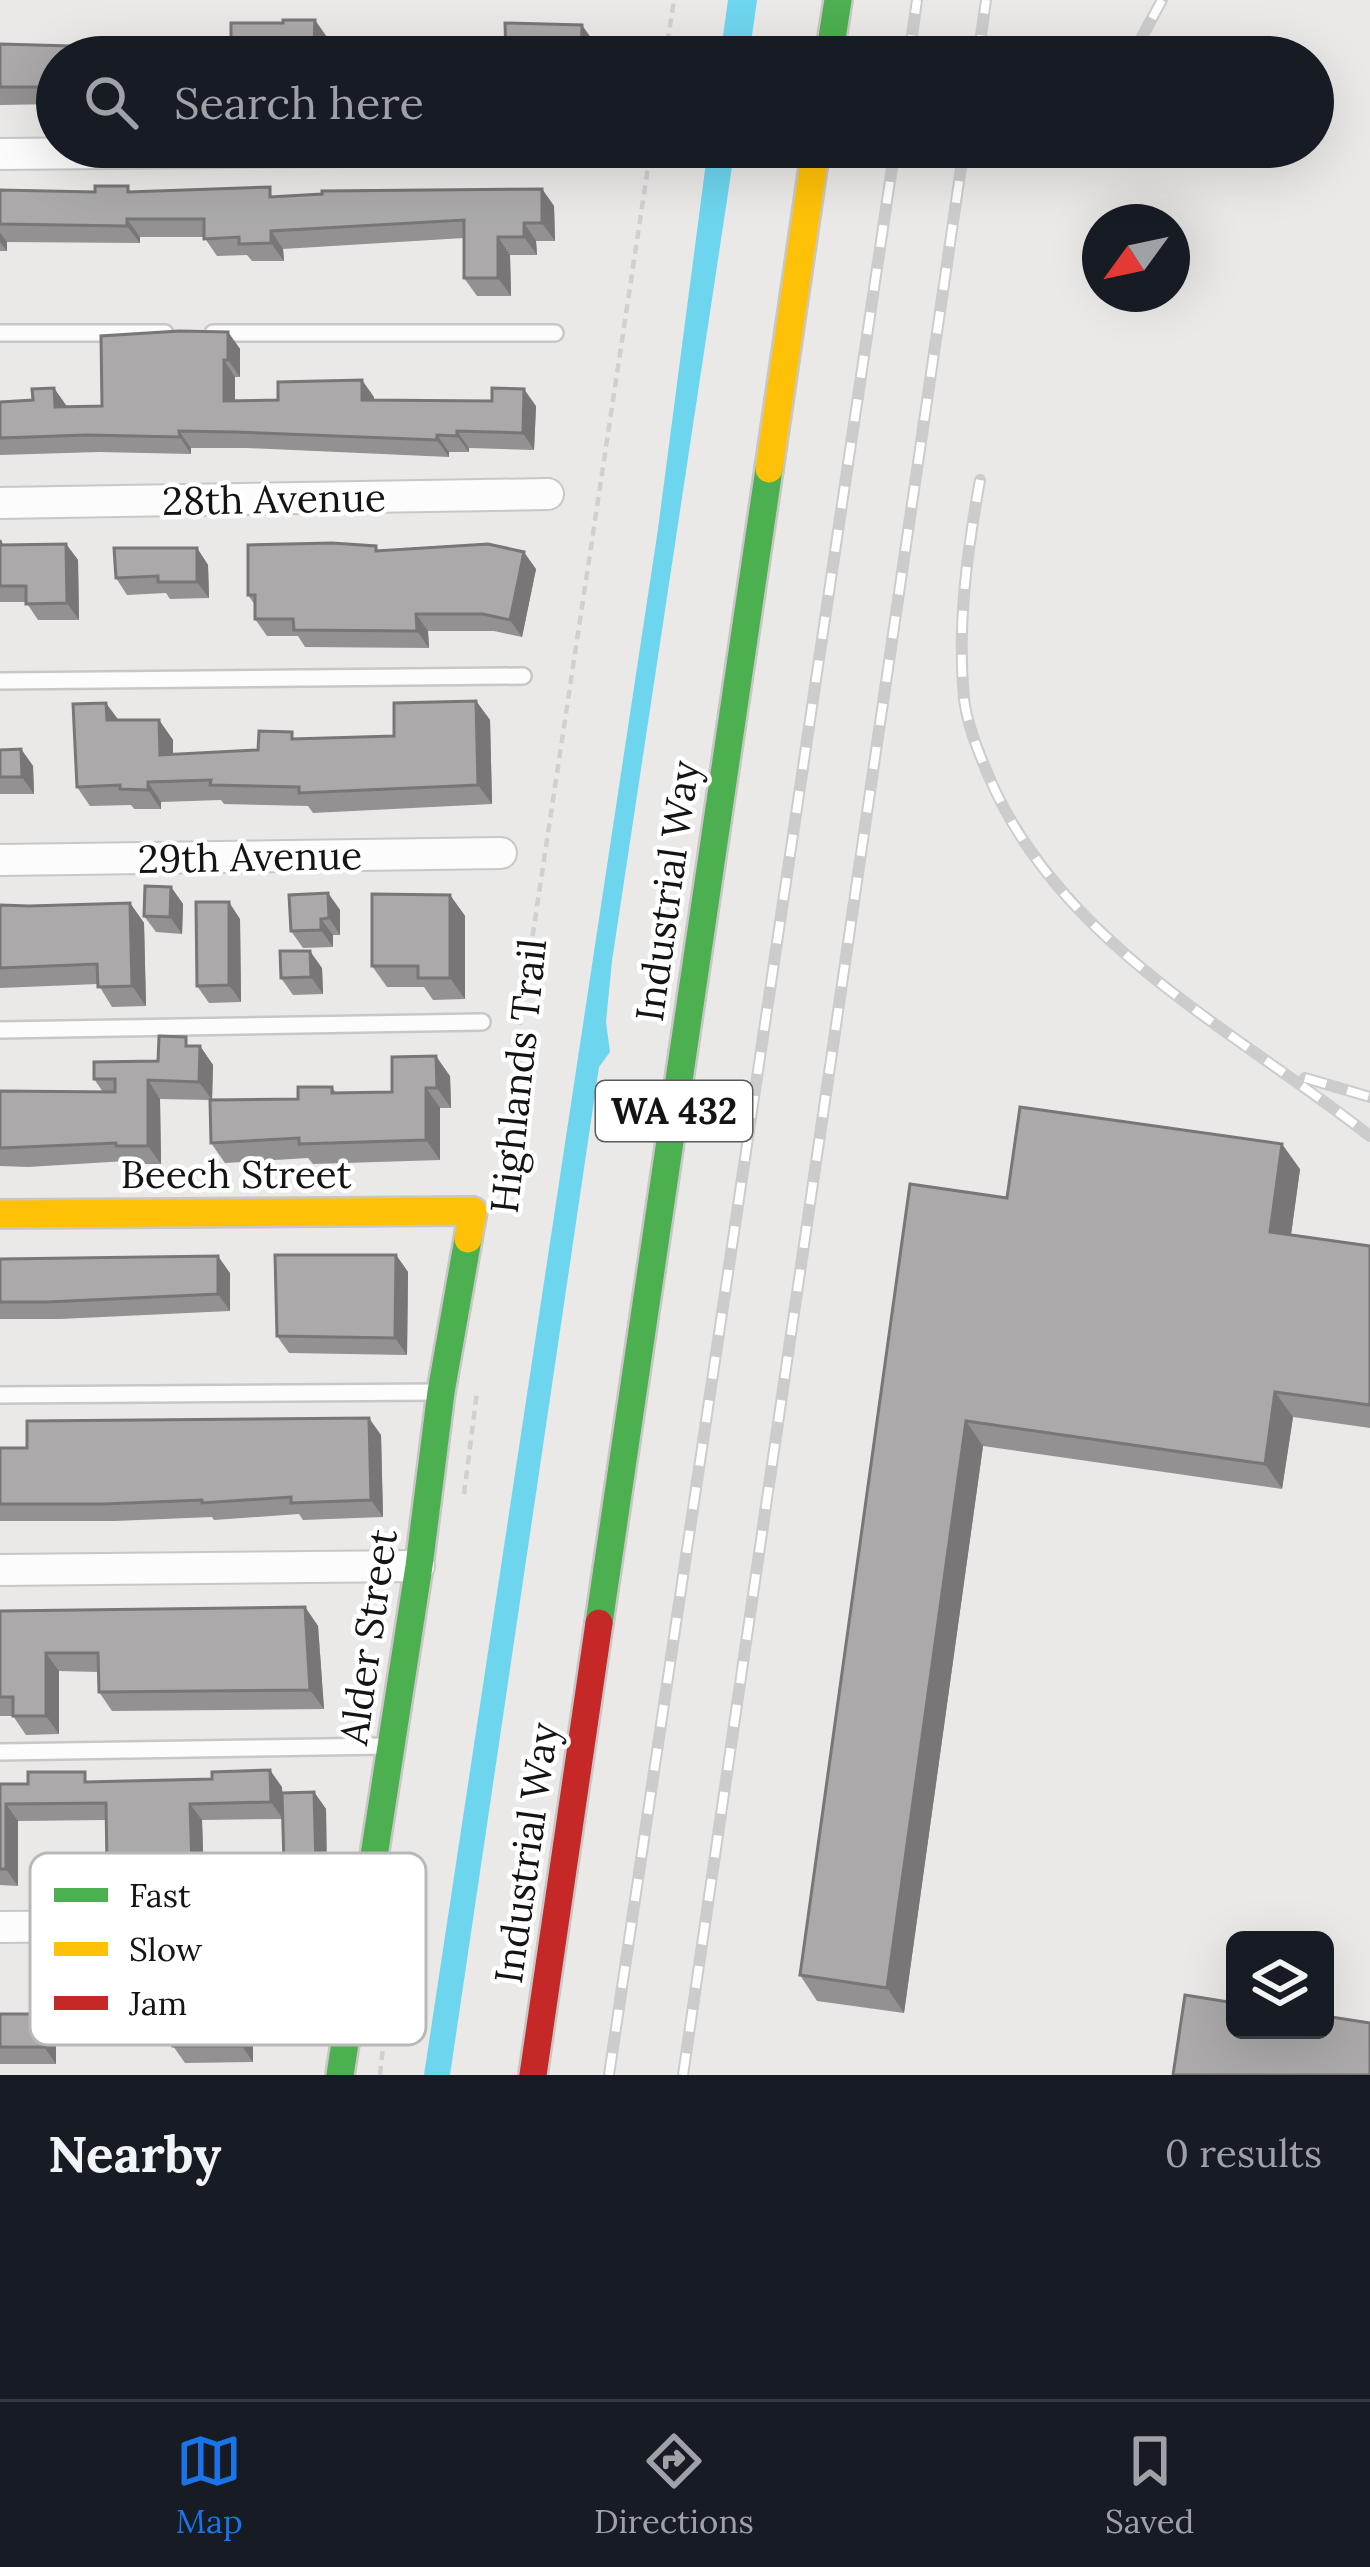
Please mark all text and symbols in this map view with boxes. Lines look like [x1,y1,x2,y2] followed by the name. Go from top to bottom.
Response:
[36,36,1334,168] search box
[78,69,144,135] icon: search
[174,74,424,131] text: Search here
[1082,204,1190,312] north arrow
[162,472,386,526] street label: 28th Avenue
[624,757,710,1025] street label: Industrial Way
[137,830,363,884] street label: 29th Avenue
[479,936,557,1216] street label: Highlands Trail
[596,1081,752,1141] road number: WA 432
[120,1149,352,1199] street label: Beech Street
[328,1526,408,1749] street label: Alder Street
[483,1719,569,1987] street label: Industrial Way
[30,1853,426,2045] legend
[129,1874,191,1916] text: Fast
[129,1928,203,1970] text: Slow
[1226,1931,1334,2039] map controls
[1226,1931,1334,2039] button: layers
[128,1982,187,2024] text: Jam
[48,2121,221,2186] text: Nearby
[1165,2128,1322,2178] text: 0 results
[176,2428,243,2542] tab: Map
[594,2428,754,2542] tab: Directions
[1105,2428,1194,2542] tab: Saved

